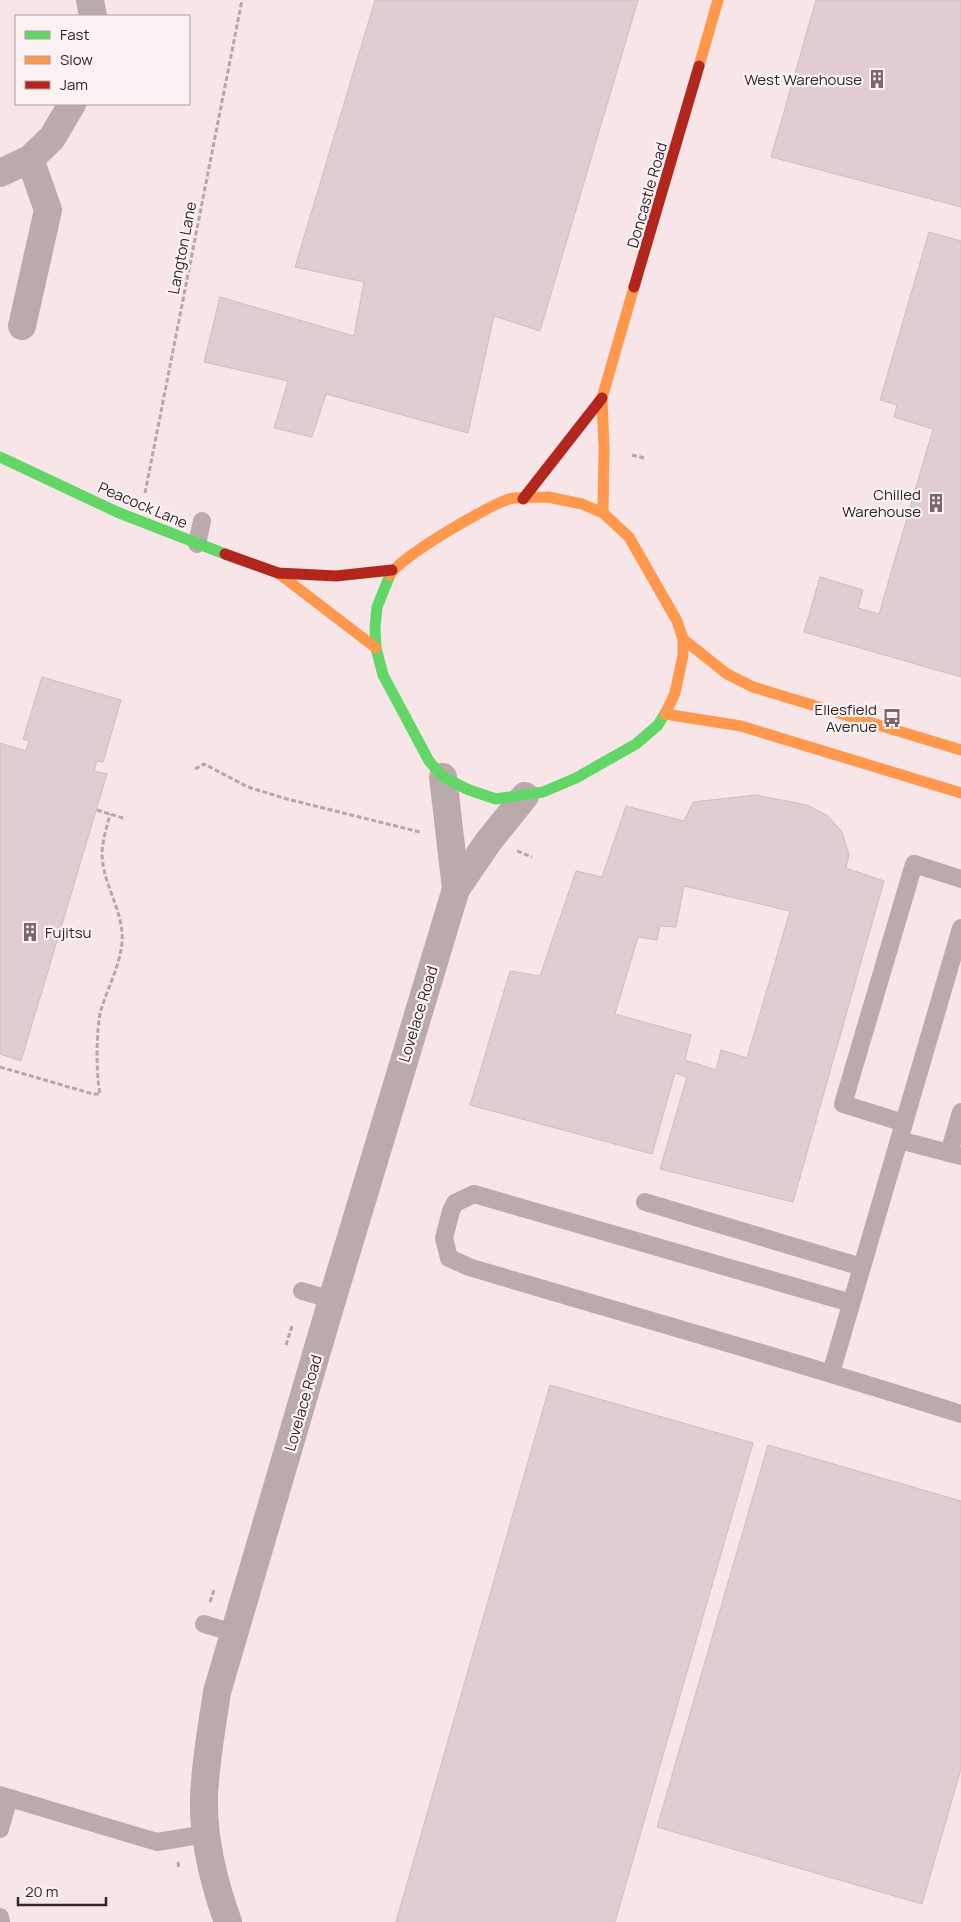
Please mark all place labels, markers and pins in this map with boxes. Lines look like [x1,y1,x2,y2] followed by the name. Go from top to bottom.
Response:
[866,68,888,90] building icon: West Warehouse
[744,69,862,90] place label: West Warehouse
[842,484,921,522] place label: Chilled Warehouse
[925,492,947,514] building icon: Chilled Warehouse
[815,699,877,737] place label: Ellesfield Avenue
[881,707,903,729] bus stop icon: Ellesfield Avenue
[19,921,41,943] building icon: Fujitsu
[45,922,92,943] place label: Fujitsu

